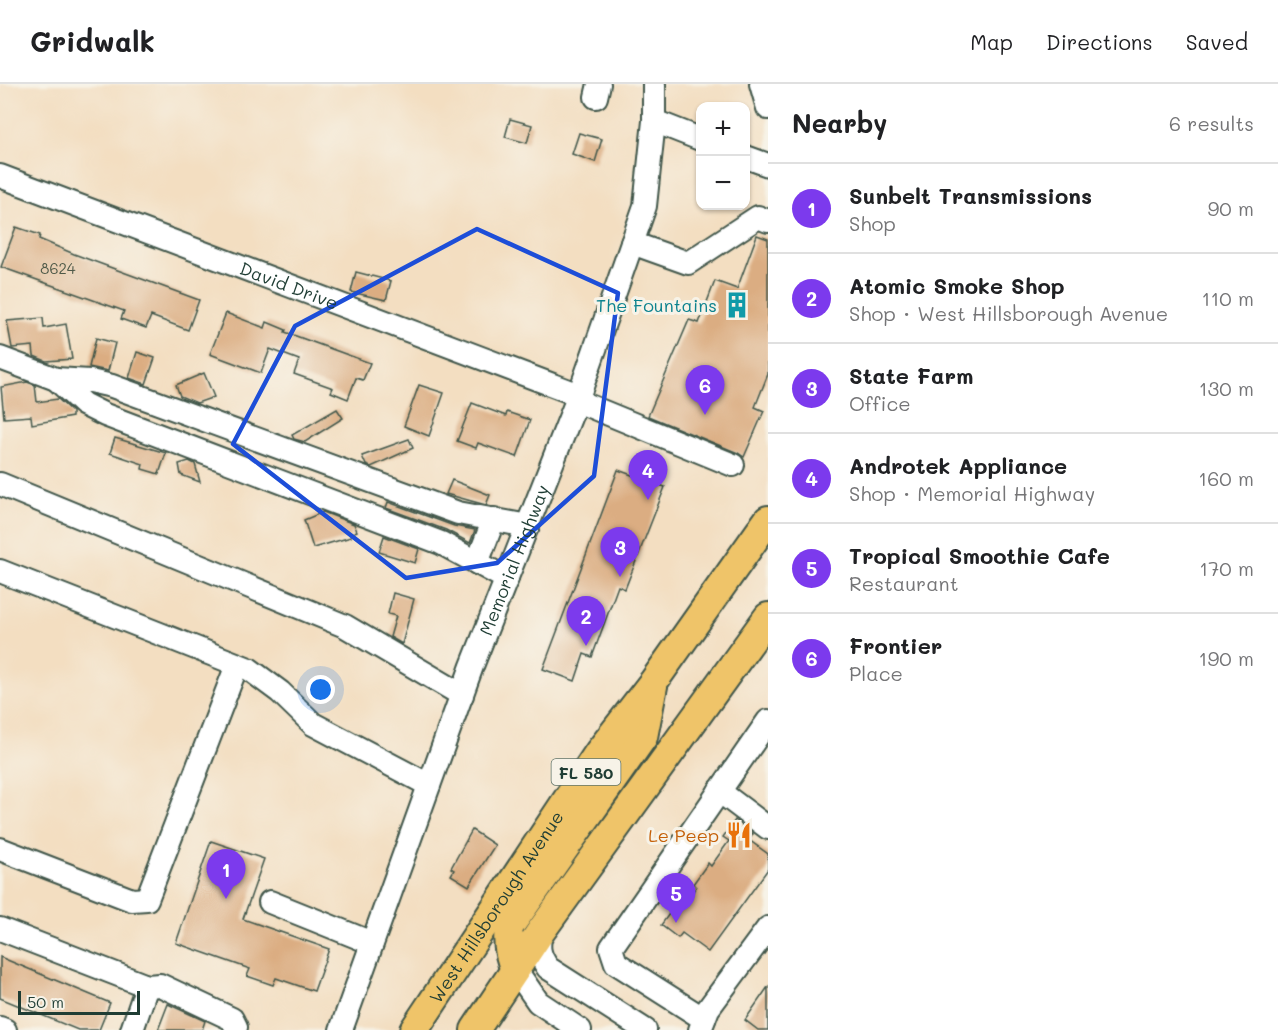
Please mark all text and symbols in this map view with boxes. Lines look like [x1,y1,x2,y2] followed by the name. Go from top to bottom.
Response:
[30,23,155,59] text: Gridwalk
[970,28,1013,55] text: Map
[1046,28,1153,55] text: Directions
[1186,28,1248,55] text: Saved
[696,102,750,210] map controls
[696,102,750,156] button: +
[792,106,887,140] text: Nearby
[1169,110,1254,136] text: 6 results
[696,156,750,210] button: −
[849,181,1092,210] text: Sunbelt Transmissions
[807,195,816,221] text: 1
[1208,195,1254,221] text: 90 m
[849,210,896,236] text: Shop
[236,256,342,315] street label: David Drive
[40,258,76,278] house number: 8624
[849,271,1065,300] text: Atomic Smoke Shop
[806,285,817,311] text: 2
[1201,285,1254,311] text: 110 m
[722,290,752,320] building icon: The Fountains
[596,293,717,317] place label: The Fountains
[849,300,1168,326] text: Shop · West Hillsborough Avenue
[849,361,973,390] text: State Farm
[686,366,724,415] pin: 6
[806,375,818,401] text: 3
[1199,375,1254,401] text: 130 m
[849,390,911,416] text: Office
[628,450,668,500] pin: 4
[849,451,1067,480] text: Androtek Appliance
[805,465,818,491] text: 4
[1198,465,1254,491] text: 160 m
[849,480,1095,506] text: Shop · Memorial Highway
[473,481,554,639] street label: Memorial Highway
[600,528,640,577] pin: 3
[849,541,1110,570] text: Tropical Smoothie Cafe
[806,555,817,581] text: 5
[1199,555,1254,581] text: 170 m
[849,570,959,596] text: Restaurant
[566,596,606,646] pin: 2
[849,631,942,660] text: Frontier
[805,645,818,671] text: 6
[1199,645,1254,671] text: 190 m
[849,660,903,686] text: Place
[306,675,335,704] your location
[552,759,620,785] road number: FL 580
[423,806,569,1008] street label: West Hillsborough Avenue
[724,820,754,850] restaurant icon: Le Peep
[648,823,719,847] place label: Le Peep
[206,850,246,899] pin: 1
[656,874,696,923] pin: 5
[18,988,140,1016] scale bar
[27,991,64,1012] text: 50 m

